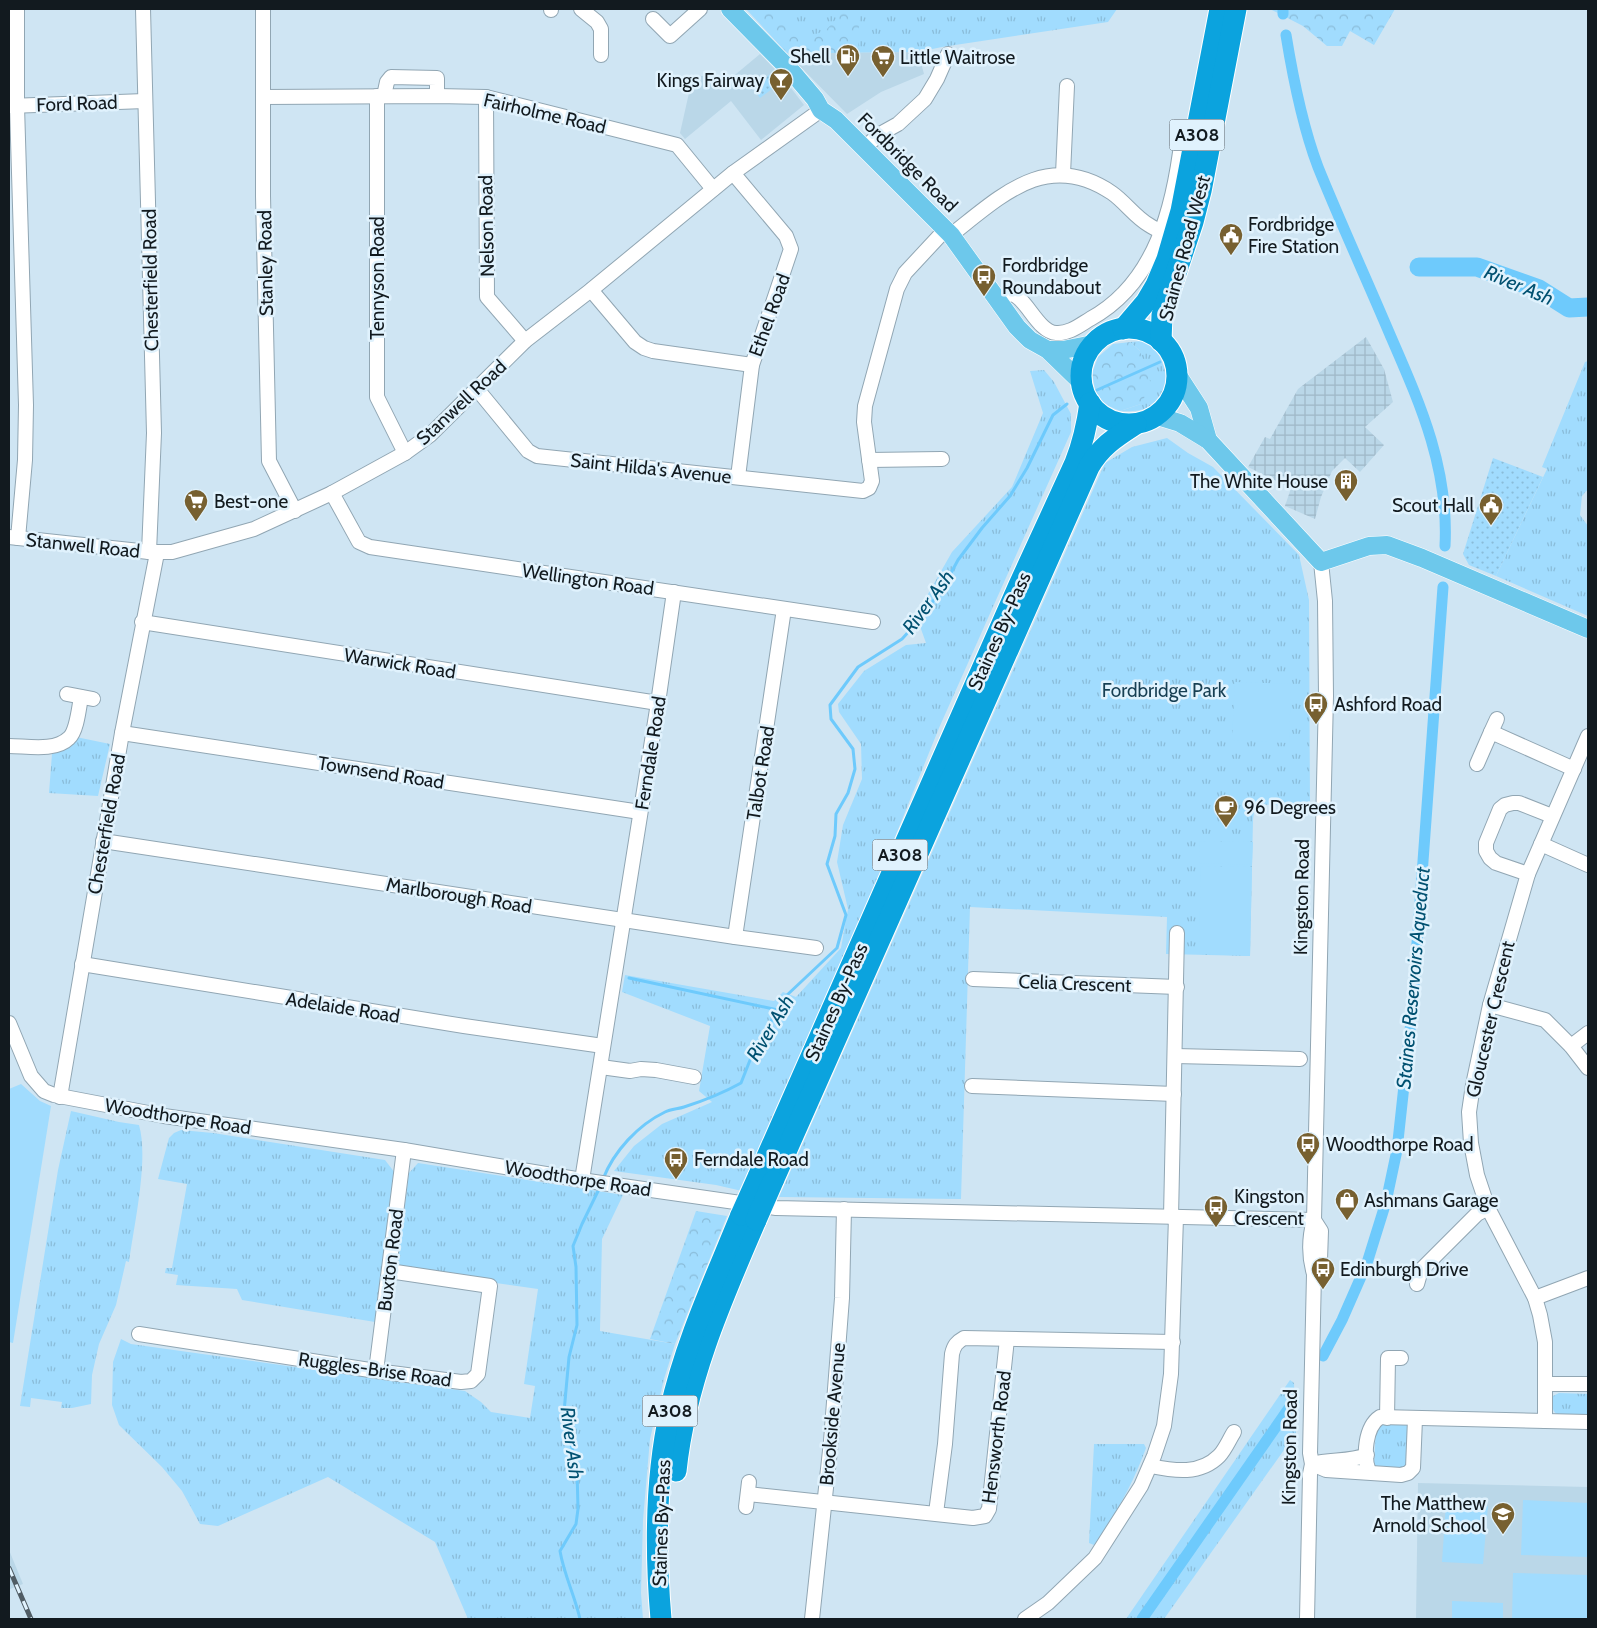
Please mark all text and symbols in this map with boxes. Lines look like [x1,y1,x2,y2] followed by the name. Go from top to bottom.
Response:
[835,43,861,77] fuel station icon: Shell
[870,44,896,78] supermarket icon: Little Waitrose
[790,45,831,68] place label: Shell
[900,46,1016,69] place label: Little Waitrose
[768,67,794,101] bar icon: Kings Fairway
[656,69,764,92] place label: Kings Fairway
[481,88,608,139] street label: Fairholme Road
[36,91,118,116] street label: Ford Road
[853,108,962,217] street label: Fordbridge Road
[1170,120,1224,150] road number: A308
[1154,172,1215,323] street label: Staines Road West
[474,175,499,277] street label: Nelson Road
[138,209,163,351] street label: Chesterfield Road
[253,210,278,316] street label: Stanley Road
[1248,213,1339,258] place label: Fordbridge Fire Station
[366,216,389,340] street label: Tennyson Road
[1218,222,1244,256] public building icon: Fordbridge Fire Station
[1002,254,1102,299] place label: Fordbridge Roundabout
[1481,260,1557,310] water label: River Ash
[971,263,997,297] bus stop icon: Fordbridge Roundabout
[744,271,795,360] street label: Ethel Road
[412,355,511,450] street label: Stanwell Road
[569,449,733,488] street label: Saint Hilda's Avenue
[1333,468,1359,502] building icon: The White House
[1190,470,1328,493] place label: The White House
[183,488,209,522] supermarket icon: Best-one
[214,490,288,513] place label: Best-one
[1478,492,1504,526] public building icon: Scout Hall
[1392,494,1475,517] place label: Scout Hall
[25,528,141,563] street label: Stanwell Road
[521,559,655,600] street label: Wellington Road
[897,566,959,638] water label: River Ash
[963,568,1036,694] street label: Staines By-Pass
[342,643,457,684] street label: Warwick Road
[1102,679,1227,702] park label: Fordbridge Park
[1303,691,1329,725] bus stop icon: Ashford Road
[1334,693,1442,716] place label: Ashford Road
[630,695,671,812] street label: Ferndale Road
[742,724,779,822] street label: Talbot Road
[316,751,446,794] street label: Townsend Road
[83,752,130,896] street label: Chesterfield Road
[1213,794,1239,828] cafe icon: 96 Degrees
[1244,796,1336,819] place label: 96 Degrees
[1289,839,1314,955] street label: Kingston Road
[872,840,928,870] road number: A308
[1391,865,1435,1090] water label: Staines Reservoirs Aqueduct
[384,873,533,918] street label: Marlborough Road
[1461,938,1520,1100] street label: Gloucester Crescent
[800,939,873,1065] street label: Staines By-Pass
[1018,970,1132,997] street label: Celia Crescent
[284,987,402,1028] street label: Adelaide Road
[741,991,799,1065] water label: River Ash
[103,1094,253,1139] street label: Woodthorpe Road
[1295,1131,1321,1165] bus stop icon: Woodthorpe Road
[1326,1133,1474,1156] place label: Woodthorpe Road
[663,1146,689,1180] bus stop icon: Ferndale Road
[694,1148,809,1171] place label: Ferndale Road
[503,1156,653,1201] street label: Woodthorpe Road
[1234,1185,1305,1230] place label: Kingston Crescent
[1334,1187,1360,1221] shop icon: Ashmans Garage
[1364,1189,1499,1212] place label: Ashmans Garage
[1203,1194,1229,1228] bus stop icon: Kingston Crescent
[373,1207,408,1313] street label: Buxton Road
[1310,1256,1336,1290] bus stop icon: Edinburgh Drive
[1340,1258,1469,1281] place label: Edinburgh Drive
[815,1342,850,1486] street label: Brookside Avenue
[297,1347,453,1392] street label: Ruggles-Brise Road
[977,1369,1016,1505] street label: Hensworth Road
[1277,1389,1302,1505] street label: Kingston Road
[642,1395,698,1426] road number: A308
[556,1405,588,1481] water label: River Ash
[648,1459,675,1587] street label: Staines By-Pass
[1373,1492,1487,1537] place label: The Matthew Arnold School
[1490,1501,1516,1535] school or university icon: The Matthew Arnold School

